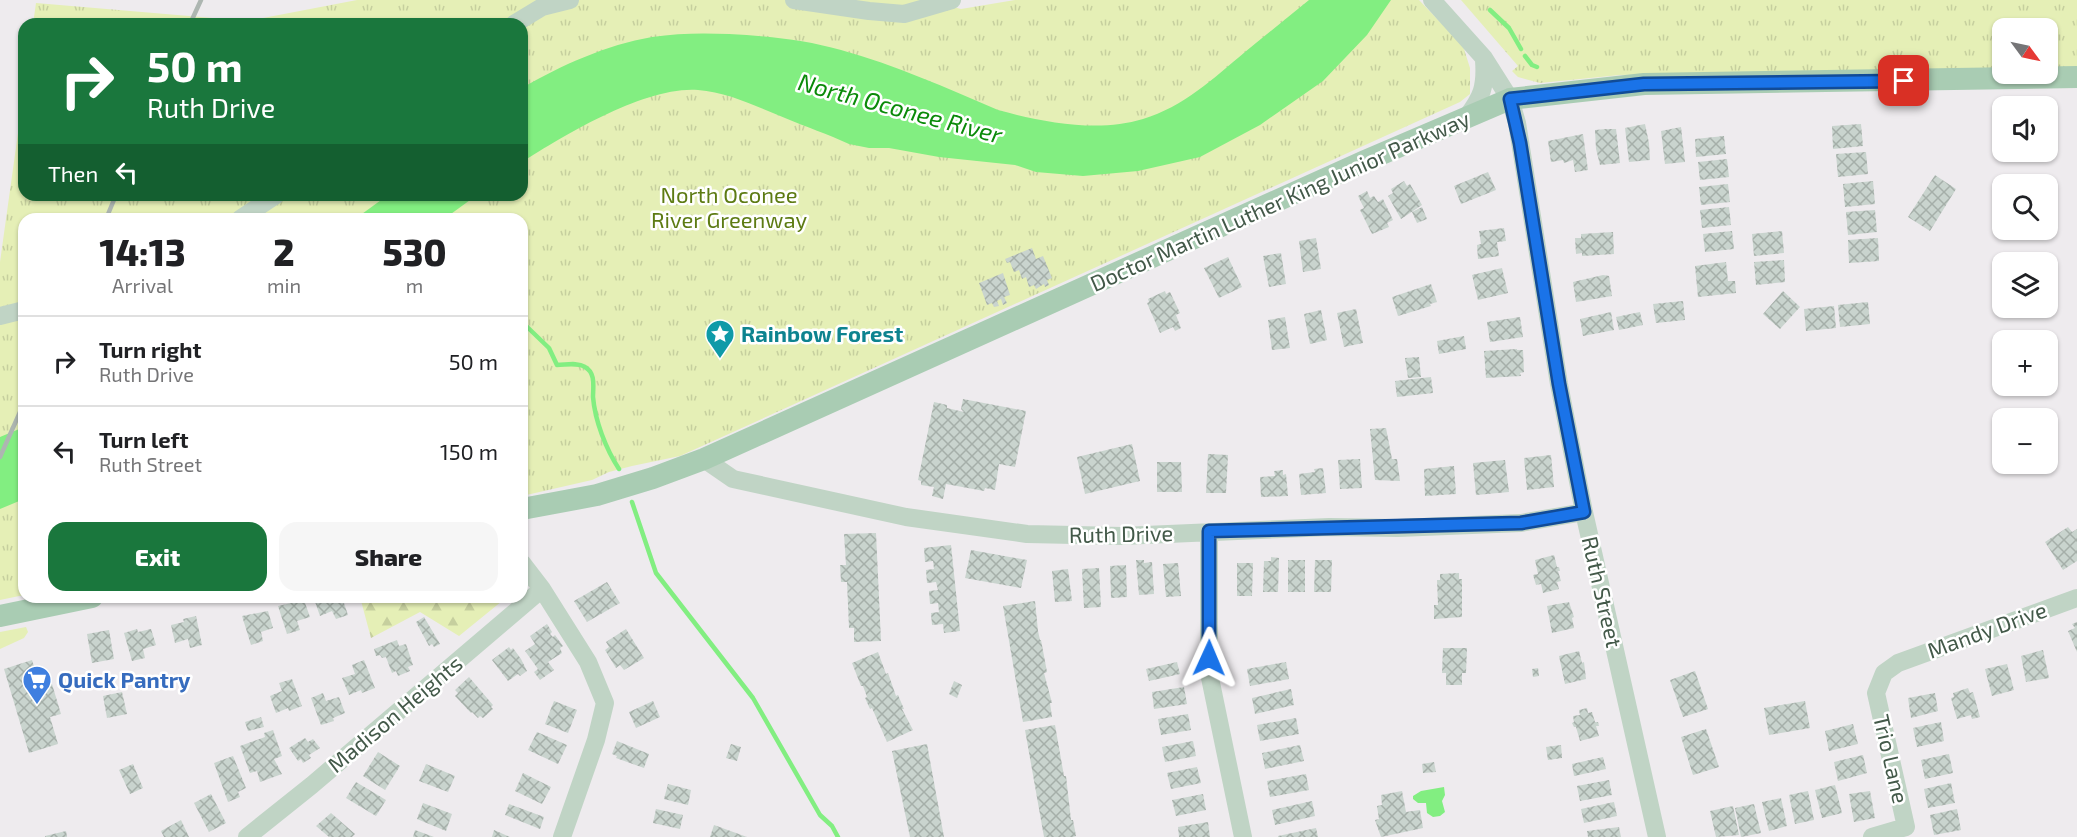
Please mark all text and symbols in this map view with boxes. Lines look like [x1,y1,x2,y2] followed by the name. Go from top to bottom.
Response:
[1992,18,2058,84] north arrow
[1992,18,2058,474] map controls
[147,40,243,90] text: 50 m
[48,42,126,120] icon: right
[1878,55,1929,106] pin
[1887,64,1920,97] icon: arrive
[795,66,1006,149] water label: North Oconee River
[147,91,275,123] text: Ruth Drive
[1992,96,2058,162] button: sound
[1086,104,1474,296] street label: Doctor Martin Luther King Junior Parkway
[110,156,143,189] icon: left
[48,160,98,186] text: Then
[1992,174,2058,240] button: search
[651,181,807,232] park label: North Oconee River Greenway
[99,230,186,273] text: 14:13
[273,230,295,273] text: 2
[382,230,447,273] text: 530
[1992,252,2058,318] button: layers
[112,273,173,297] text: Arrival
[267,273,301,297] text: min
[406,273,423,297] text: m
[704,318,736,360] place icon: Rainbow Forest
[741,320,903,346] place label: Rainbow Forest
[1992,330,2058,396] button: +
[99,336,201,362] text: Turn right
[48,345,81,378] icon: right
[449,348,498,374] text: 50 m
[99,362,194,386] text: Ruth Drive
[1992,408,2058,474] button: −
[99,426,188,452] text: Turn left
[48,435,81,468] icon: left
[440,438,498,464] text: 150 m
[99,452,202,476] text: Ruth Street
[1069,519,1173,547] street label: Ruth Drive
[48,522,267,591] button: Exit
[279,522,498,591] button: Share
[1578,534,1628,650] street label: Ruth Street
[1923,595,2050,663] street label: Mandy Drive
[1177,626,1241,690] position arrow
[322,649,467,777] street label: Madison Heights
[21,664,53,706] supermarket icon: Quick Pantry
[58,666,191,693] place label: Quick Pantry
[1869,712,1915,806] street label: Trio Lane

